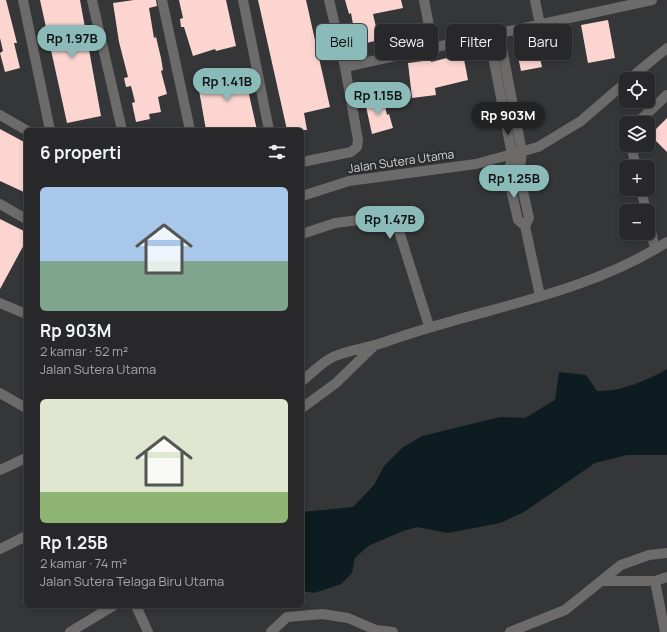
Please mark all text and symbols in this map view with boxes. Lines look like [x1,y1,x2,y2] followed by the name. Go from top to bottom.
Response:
[316,24,367,60] chip: Beli
[375,24,438,60] chip: Sewa
[446,24,506,60] chip: Filter
[514,24,572,60] chip: Baru
[31,25,113,59] pin: Rp 1.97B
[46,29,98,47] text: Rp 1.97B
[186,68,268,102] pin: Rp 1.41B
[202,72,252,90] text: Rp 1.41B
[619,72,655,240] map controls
[619,72,655,108] button: locate
[337,82,419,116] pin: Rp 1.15B
[354,86,402,104] text: Rp 1.15B
[471,102,545,136] pin: Rp 903M
[481,106,535,124] text: Rp 903M
[619,116,655,152] button: layers
[40,141,121,164] text: 6 properti
[266,141,288,163] icon: filters
[347,145,455,177] street label: Jalan Sutera Utama
[619,160,655,196] button: +
[473,165,555,199] pin: Rp 1.25B
[488,169,540,187] text: Rp 1.25B
[619,204,655,240] button: −
[349,206,431,240] pin: Rp 1.47B
[364,210,416,228] text: Rp 1.47B
[128,213,200,285] icon: home
[40,319,111,342] text: Rp 903M
[40,342,128,360] text: 2 kamar · 52 m²
[40,360,156,378] text: Jalan Sutera Utama
[128,425,200,497] icon: home
[40,531,108,554] text: Rp 1.25B
[40,554,127,572] text: 2 kamar · 74 m²
[40,572,224,590] text: Jalan Sutera Telaga Biru Utama

